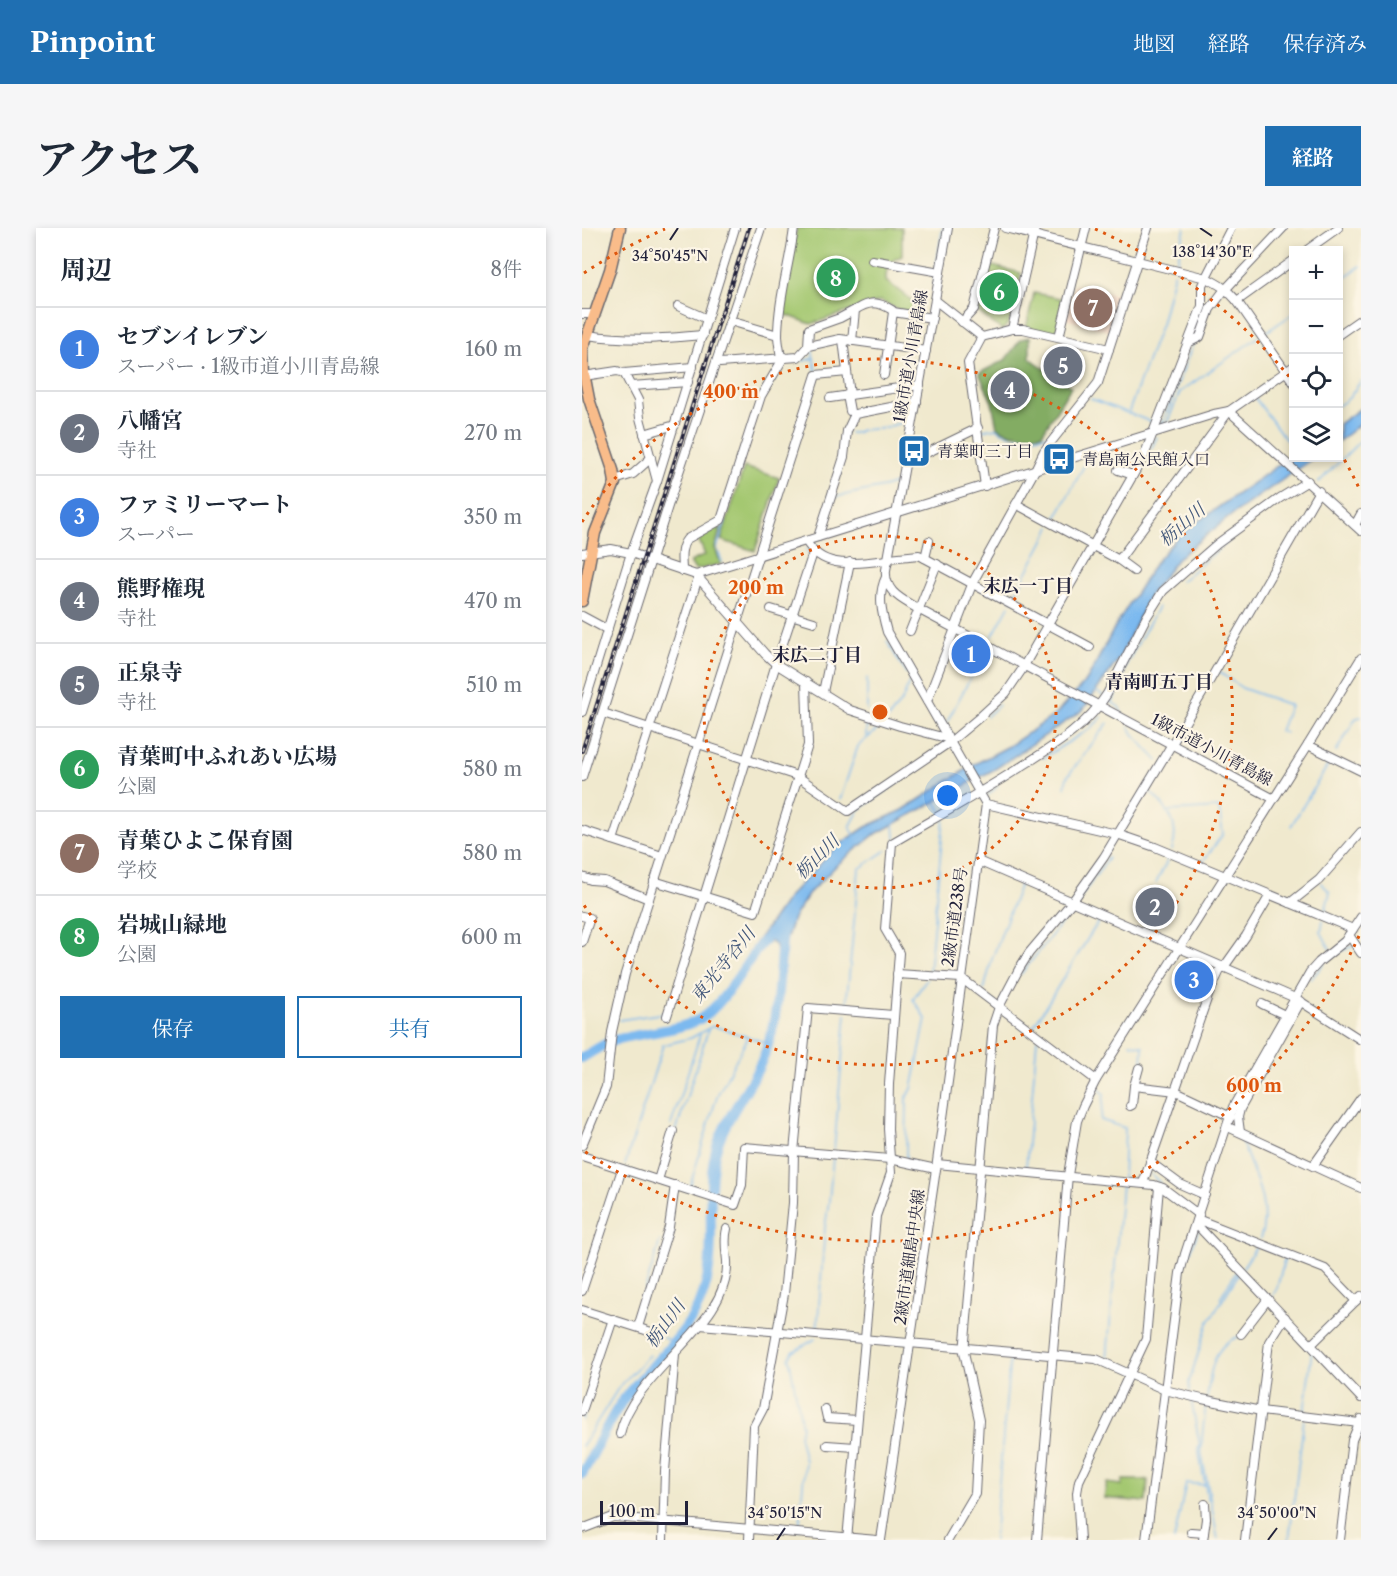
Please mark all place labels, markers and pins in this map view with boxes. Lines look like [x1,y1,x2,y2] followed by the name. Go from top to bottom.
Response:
[816,256,856,300] pin: 8
[980,270,1018,314] pin: 6
[1074,286,1112,331] pin: 7
[1044,344,1082,388] pin: 5
[990,368,1030,412] pin: 4
[896,433,932,469] bus stop icon: 青葉町三丁目
[937,441,1033,461] place label: 青葉町三丁目
[1041,441,1077,477] bus stop icon: 青島南公民館入口
[1082,449,1210,469] place label: 青島南公民館入口
[952,632,990,676] pin: 1
[870,702,890,722] centre of rings
[1136,884,1174,930] pin: 2
[1174,958,1214,1002] pin: 3

